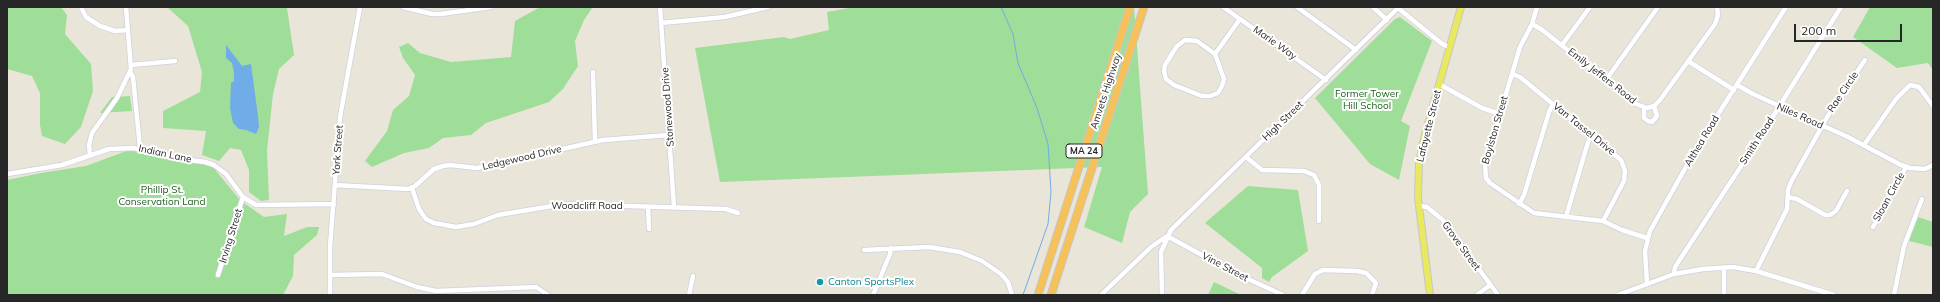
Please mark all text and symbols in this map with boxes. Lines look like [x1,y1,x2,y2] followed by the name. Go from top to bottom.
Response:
[1796,16,1904,42] scale bar
[1801,23,1836,38] text: 200 m
[1251,24,1299,62] street label: Marie Way
[1565,46,1639,106] street label: Emily Jeffers Road
[1088,51,1124,131] street label: Amvets Highway
[659,67,677,147] street label: Stonewood Drive
[1825,69,1861,115] street label: Rae Circle
[1335,88,1399,112] park label: Former Tower Hill School
[1414,89,1444,163] street label: Lafayette Street
[1480,95,1510,165] street label: Boylston Street
[1260,99,1306,143] street label: High Street
[1550,100,1618,158] street label: Van Tassel Drive
[1775,100,1825,132] street label: Niles Road
[1682,113,1722,169] street label: Althea Road
[1737,115,1777,167] street label: Smith Road
[330,125,346,175] street label: York Street
[137,143,193,165] street label: Indian Lane
[481,143,563,173] street label: Ledgewood Drive
[1066,144,1102,158] road number: MA 24
[1871,170,1907,224] street label: Sloan Circle
[119,184,205,208] park label: Phillip St. Conservation Land
[551,200,623,212] street label: Woodcliff Road
[217,207,245,265] street label: Irving Street
[1439,219,1483,273] street label: Grove Street
[1200,250,1250,284] street label: Vine Street
[828,276,914,288] place label: Canton SportsPlex
[815,277,825,287] marker: Canton SportsPlex

